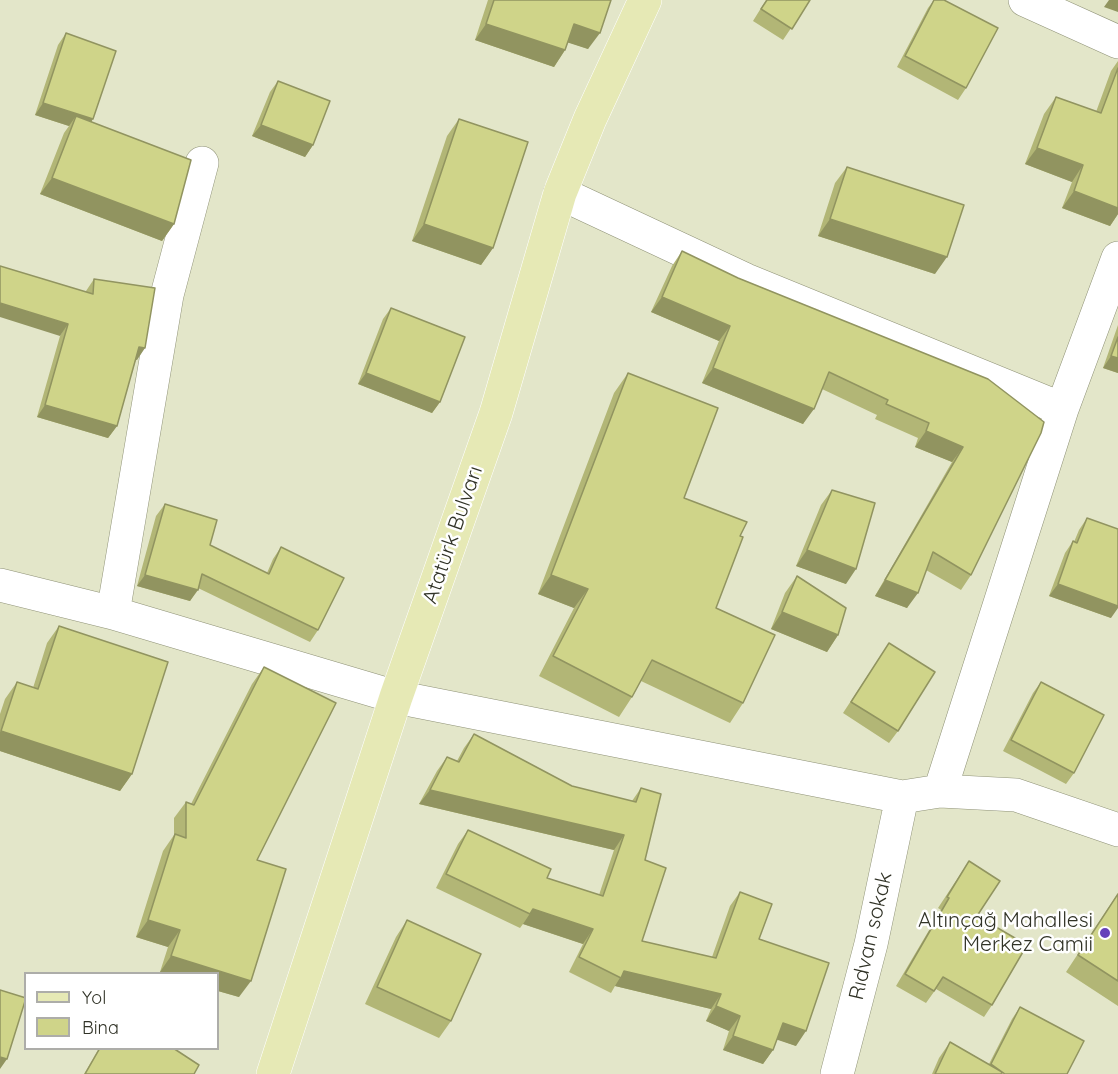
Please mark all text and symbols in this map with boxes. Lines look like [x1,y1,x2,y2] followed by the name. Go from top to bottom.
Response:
[418,463,488,607] street label: Atatürk Bulvarı
[844,870,898,1002] street label: Rıdvan sokak
[918,908,1093,958] place label: Altınçağ Mahallesi Merkez Camii
[1098,926,1112,940] marker: Altınçağ Mahallesi Merkez Camii
[24,972,219,1050] legend
[82,986,106,1009] text: Yol
[82,1016,119,1039] text: Bina

